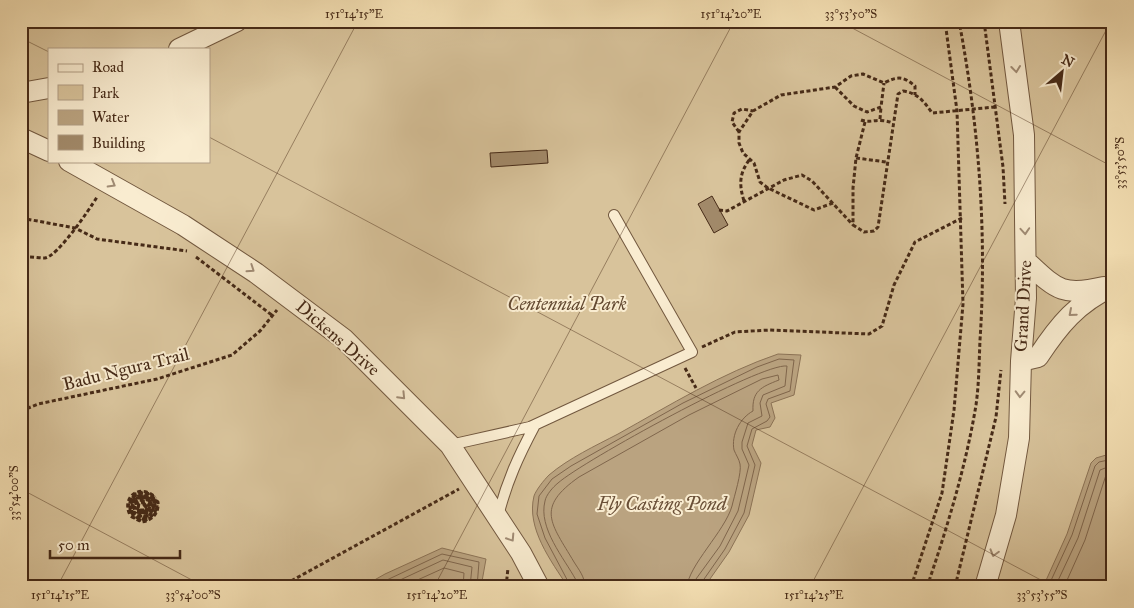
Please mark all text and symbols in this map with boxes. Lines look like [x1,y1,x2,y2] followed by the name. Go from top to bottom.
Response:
[325,7,383,21] text: 151°14'15"E
[701,7,762,21] text: 151°14'20"E
[825,7,877,21] text: 33°53'50"S
[48,48,210,162] legend
[1036,48,1086,98] north arrow
[1059,51,1077,71] text: N
[92,58,124,76] text: Road
[1010,66,1021,74] one-way arrow
[92,84,119,102] text: Park
[92,108,129,126] text: Water
[92,134,146,152] text: Building
[1113,137,1127,189] text: 33°53'50"S
[107,178,116,188] one-way arrow
[1019,228,1030,236] one-way arrow
[1010,260,1036,352] street label: Grand Drive
[245,263,254,272] one-way arrow
[508,293,626,315] park label: Centennial Park
[291,296,385,380] street label: Dickens Drive
[1069,307,1078,316] one-way arrow
[61,343,192,396] street label: Badu Ngura Trail
[396,390,405,399] one-way arrow
[1015,390,1025,398] one-way arrow
[7,465,21,521] text: 33°54'00"S
[596,492,728,515] water label: Fly Casting Pond
[50,528,180,560] scale bar
[505,532,514,541] one-way arrow
[58,536,90,554] text: 50 m
[990,549,1000,557] one-way arrow
[31,588,89,602] text: 151°14'15"E
[165,588,221,602] text: 33°54'00"S
[407,588,468,602] text: 151°14'20"E
[784,588,844,602] text: 151°14'25"E
[1017,588,1068,602] text: 33°53'55"S

